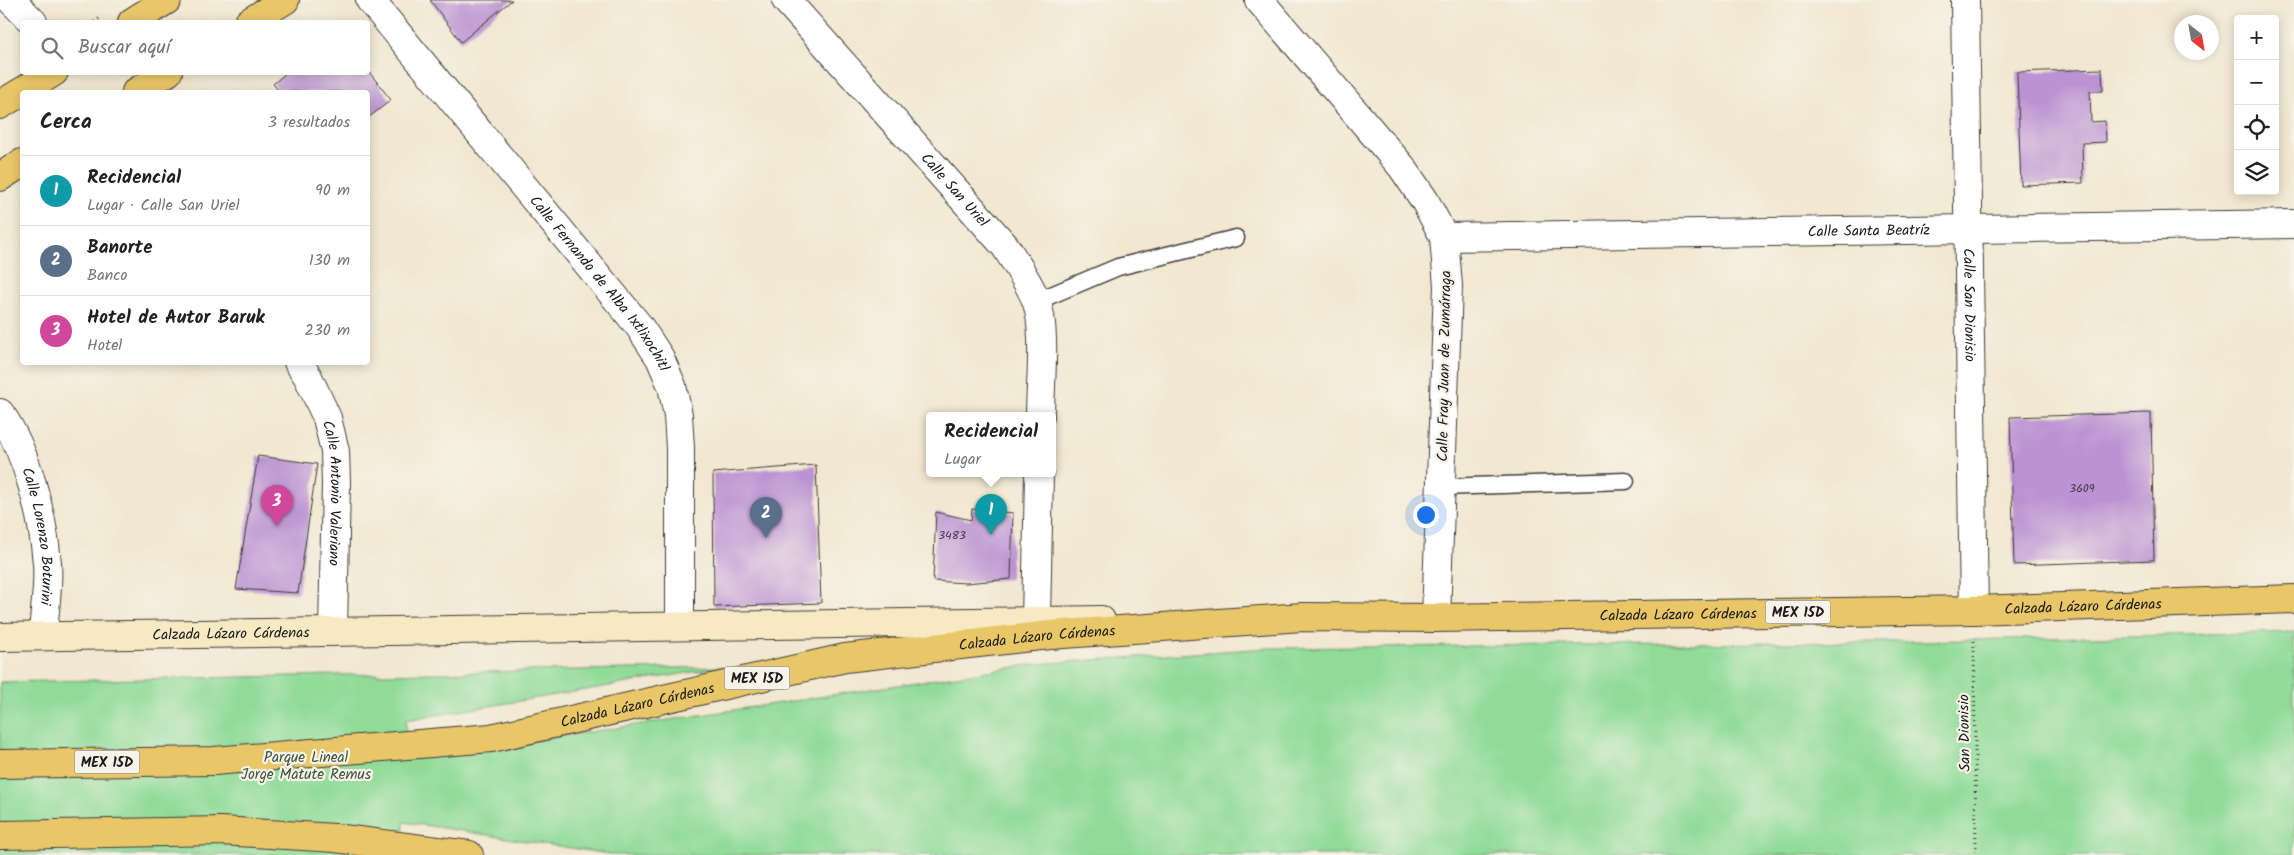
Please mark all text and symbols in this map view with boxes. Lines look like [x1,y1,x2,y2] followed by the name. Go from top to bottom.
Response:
[2174,15,2219,60] north arrow
[2234,15,2279,195] map controls
[2234,15,2279,60] button: +
[20,20,370,75] search box
[78,33,170,63] text: Buscar aquí
[38,34,66,62] icon: search
[2234,60,2279,105] button: −
[2234,105,2279,150] button: locate
[40,106,92,139] text: Cerca
[268,110,350,135] text: 3 resultados
[914,148,994,233] street label: Calle San Uriel
[2234,150,2279,195] button: layers
[87,163,181,193] text: Recidencial
[54,178,58,203] text: 1
[315,178,350,203] text: 90 m
[523,190,675,376] street label: Calle Fernando de Alba Ixtlixochitl
[87,193,240,218] text: Lugar · Calle San Uriel
[1808,219,1931,244] street label: Calle Santa Beatríz
[87,233,152,263] text: Banorte
[51,248,61,273] text: 2
[309,248,350,273] text: 130 m
[1956,248,1981,362] street label: Calle San Dionisio
[87,263,128,288] text: Banco
[1431,270,1459,462] street label: Calle Fray Juan de Zumárraga
[87,303,265,333] text: Hotel de Autor Baruk
[52,318,60,343] text: 3
[304,318,350,343] text: 230 m
[87,333,122,358] text: Hotel
[926,412,1056,477] popup
[944,417,1038,447] text: Recidencial
[315,418,347,566] street label: Calle Antonio Valeriano
[944,447,981,472] text: Lugar
[14,464,58,608] street label: Calle Lorenzo Boturini
[2069,479,2095,498] house number: 3609
[261,485,293,526] pin: 3
[975,494,1007,535] pin: 1
[750,497,782,538] pin: 2
[1413,502,1439,528] your location
[938,526,966,545] house number: 3483
[2004,593,2163,622] street label: Calzada Lázaro Cárdenas
[1766,600,1830,624] road number: MEX 15D
[1599,602,1758,629] street label: Calzada Lázaro Cárdenas
[957,619,1117,658] street label: Calzada Lázaro Cárdenas
[152,621,310,648] street label: Calzada Lázaro Cárdenas
[724,666,790,690] road number: MEX 15D
[558,677,718,735] street label: Calzada Lázaro Cárdenas
[1952,694,1978,772] street label: San Dionisio
[241,746,372,787] park label: Parque Lineal Jorge Matute Remus
[74,750,140,774] road number: MEX 15D

